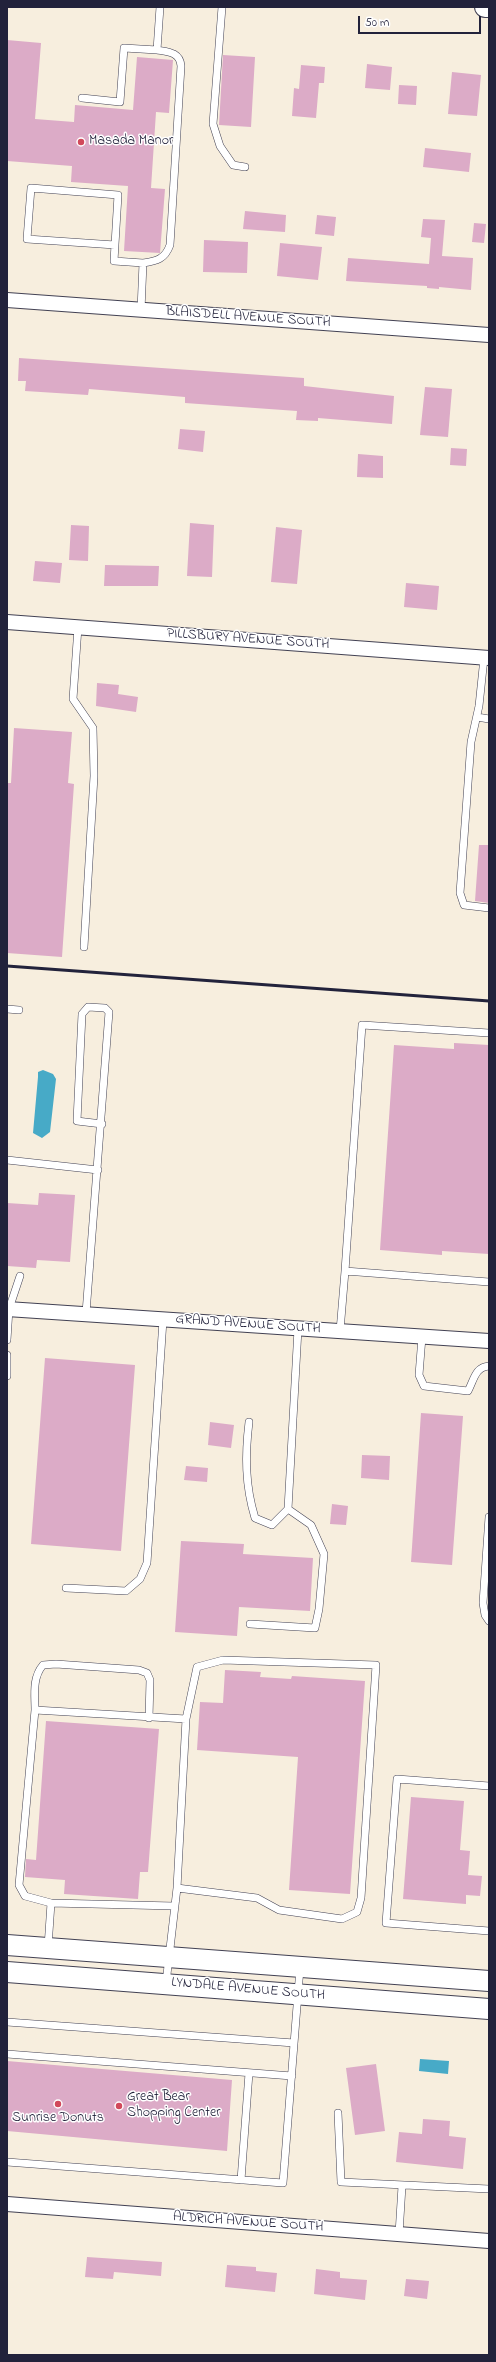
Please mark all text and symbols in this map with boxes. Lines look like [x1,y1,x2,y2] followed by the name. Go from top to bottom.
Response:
[360,8,483,34] scale bar
[365,14,389,32] text: 50 m
[89,134,173,150] place label: Masada Manor
[76,137,86,147] marker: Masada Manor
[165,304,331,332] street label: BLAISDELL AVENUE SOUTH
[166,626,330,654] street label: PILLSBURY AVENUE SOUTH
[175,1312,321,1338] street label: GRAND AVENUE SOUTH
[170,1975,326,2005] street label: LYNDALE AVENUE SOUTH
[127,2090,221,2122] place label: Great Bear Shopping Center
[53,2099,63,2109] marker: Sunrise Donuts
[114,2101,124,2111] marker: Great Bear Shopping Center
[12,2111,104,2127] place label: Sunrise Donuts
[172,2209,324,2237] street label: ALDRICH AVENUE SOUTH

